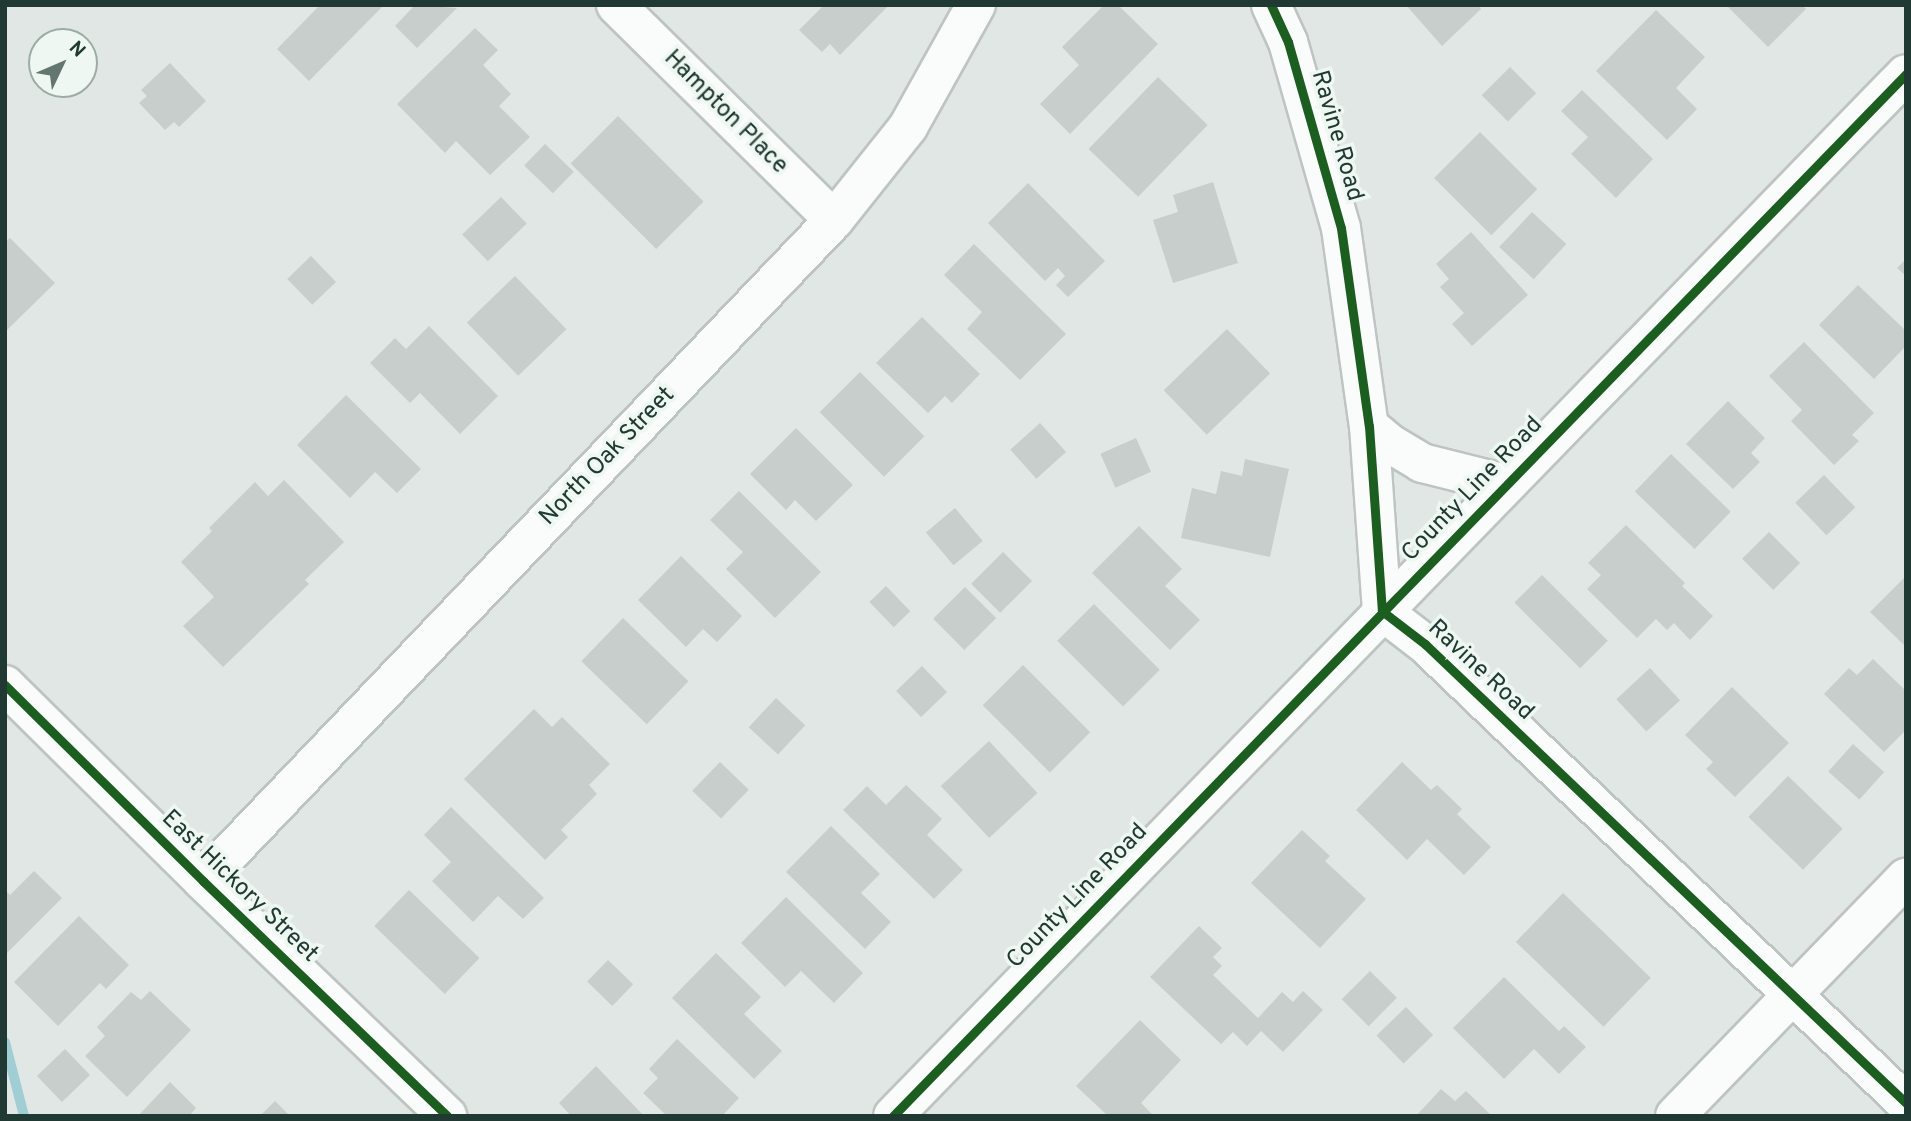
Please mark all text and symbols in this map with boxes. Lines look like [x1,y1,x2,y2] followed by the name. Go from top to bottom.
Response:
[28,28,98,98] north arrow
[63,37,90,63] text: N
[657,45,793,181] street label: Hampton Place
[1304,67,1368,205] street label: Ravine Road
[534,382,682,532] street label: North Oak Street
[1397,412,1549,568] street label: County Line Road
[1421,615,1539,727] street label: Ravine Road
[155,805,323,969] street label: East Hickory Street
[1002,819,1154,975] street label: County Line Road

